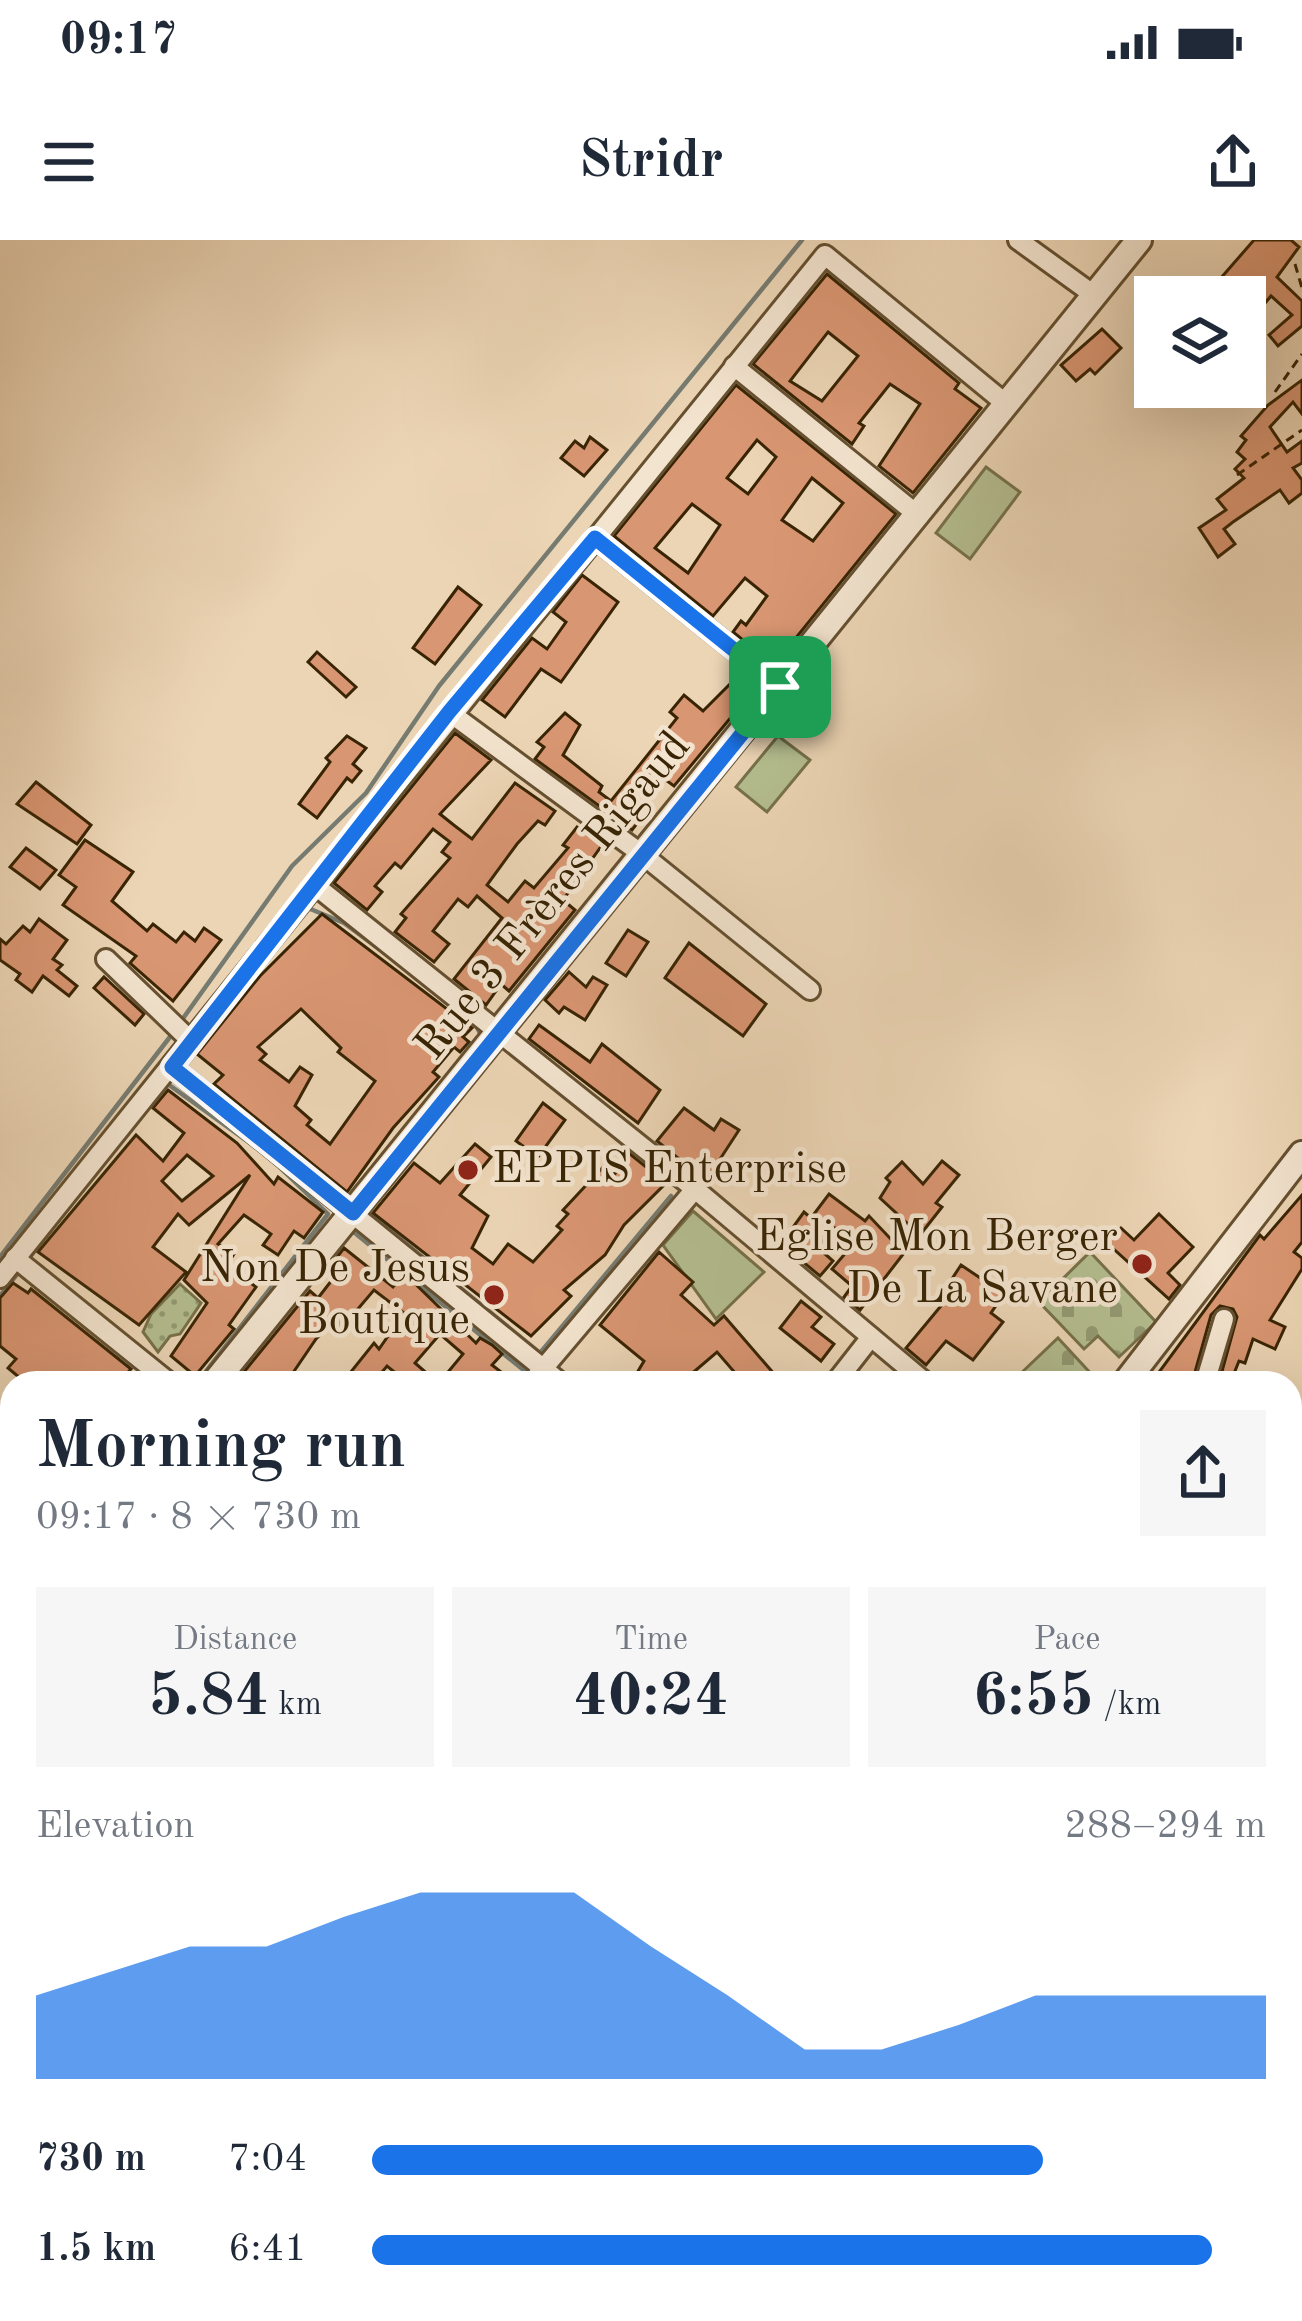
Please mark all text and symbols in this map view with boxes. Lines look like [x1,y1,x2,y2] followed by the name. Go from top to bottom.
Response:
[60,19,177,64] text: 09:17
[36,129,102,195] icon: menu
[1200,129,1266,195] icon: share
[578,135,724,189] text: Stridr
[1134,276,1266,408] map controls
[1134,276,1266,408] button: layers
[729,636,831,738] pin
[747,654,813,720] icon: arrive
[408,724,700,1070] street label: Rue 3 Frères Rigaud
[492,1148,847,1193] place label: EPPIS Enterprise
[455,1157,481,1183] marker: EPPIS Enterprise
[755,1216,1118,1313] place label: Eglise Mon Berger De La Savane
[200,1247,470,1344] place label: Non De Jesus Boutique
[1129,1251,1155,1277] marker: Eglise Mon Berger De La Savane
[481,1282,507,1308] marker: Non De Jesus Boutique
[1140,1410,1266,1536] button: share
[36,1416,406,1482] text: Morning run
[36,1498,361,1537] text: 09:17 · 8 × 730 m
[173,1624,297,1657] text: Distance
[614,1624,688,1657] text: Time
[1034,1624,1100,1657] text: Pace
[148,1668,269,1728] text: 5.84
[573,1668,729,1728] text: 40:24
[973,1668,1094,1728] text: 6:55
[269,1689,322,1722] text: km
[1094,1689,1161,1722] text: /km
[36,1807,195,1846] text: Elevation
[1064,1807,1266,1846] text: 288–294 m
[36,2140,146,2179] text: 730 m
[228,2140,307,2179] text: 7:04
[36,2230,156,2269] text: 1.5 km
[228,2230,307,2269] text: 6:41

